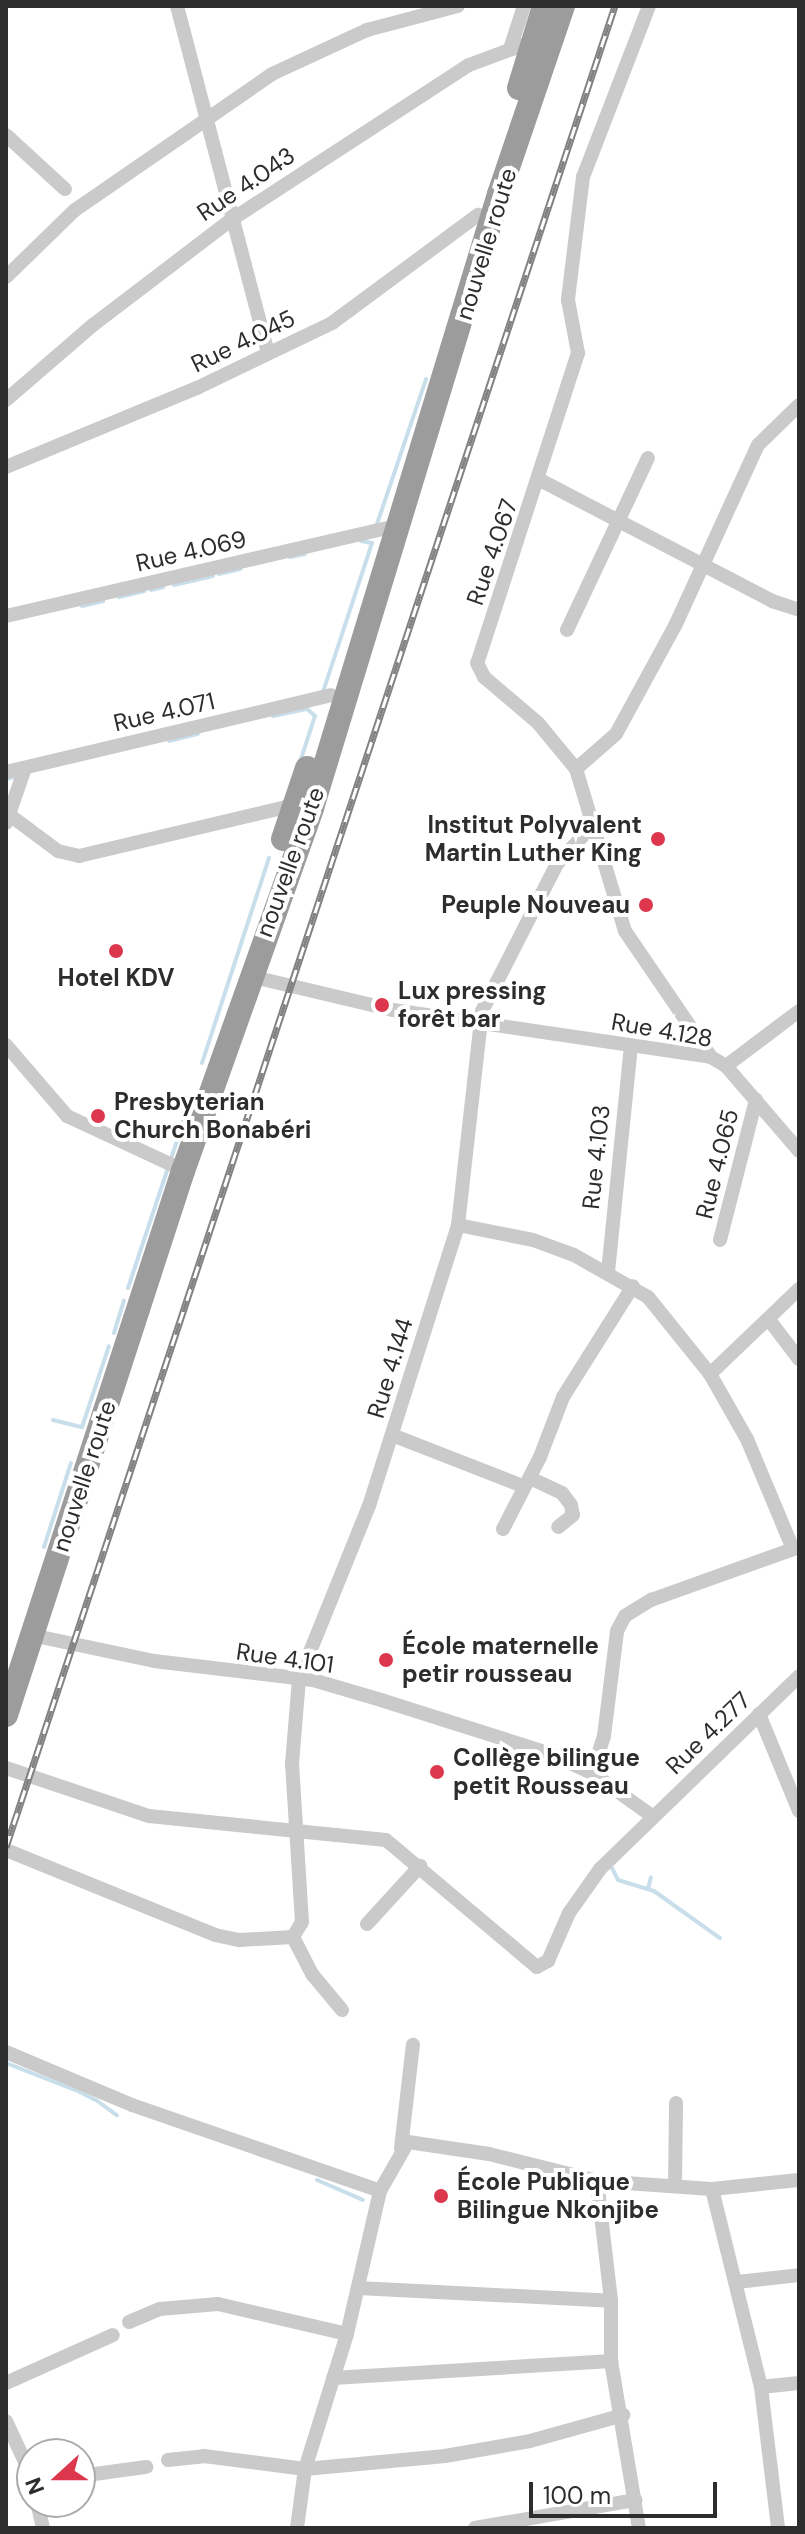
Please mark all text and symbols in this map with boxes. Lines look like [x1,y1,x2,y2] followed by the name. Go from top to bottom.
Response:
[192,141,300,227] street label: Rue 4.043
[449,165,523,323] street label: nouvelle route
[186,304,300,378] street label: Rue 4.045
[460,495,524,609] street label: Rue 4.067
[133,524,249,578] street label: Rue 4.069
[111,686,217,738] street label: Rue 4.071
[250,783,330,941] street label: nouvelle route
[425,811,642,867] place label: Institut Polyvalent Martin Luther King
[649,830,667,848] marker: Institut Polyvalent Martin Luther King
[441,891,630,919] place label: Peuple Nouveau
[637,896,655,914] marker: Peuple Nouveau
[107,942,125,960] marker: Hotel KDV
[58,964,174,992] place label: Hotel KDV
[398,977,547,1033] place label: Lux pressing forêt bar
[373,996,391,1014] marker: Lux pressing forêt bar
[609,1007,715,1053] street label: Rue 4.128
[114,1088,311,1144] place label: Presbyterian Church Bonabéri
[576,1103,616,1211] street label: Rue 4.103
[689,1106,745,1222] street label: Rue 4.065
[89,1107,107,1125] marker: Presbyterian Church Bonabéri
[361,1314,419,1422] street label: Rue 4.144
[46,1397,122,1555] street label: nouvelle route
[402,1632,599,1688] place label: École maternelle petir rousseau
[234,1637,336,1679] street label: Rue 4.101
[377,1651,395,1669] marker: École maternelle petir rousseau
[660,1686,756,1780] street label: Rue 4.277
[453,1744,640,1800] place label: Collège bilingue petit Rousseau
[428,1763,446,1781] marker: Collège bilingue petit Rousseau
[457,2168,659,2224] place label: École Publique Bilingue Nkonjibe
[432,2187,450,2205] marker: École Publique Bilingue Nkonjibe
[16,2438,96,2518] north arrow
[533,2466,721,2516] scale bar
[19,2473,51,2499] text: N
[543,2480,611,2511] text: 100 m

